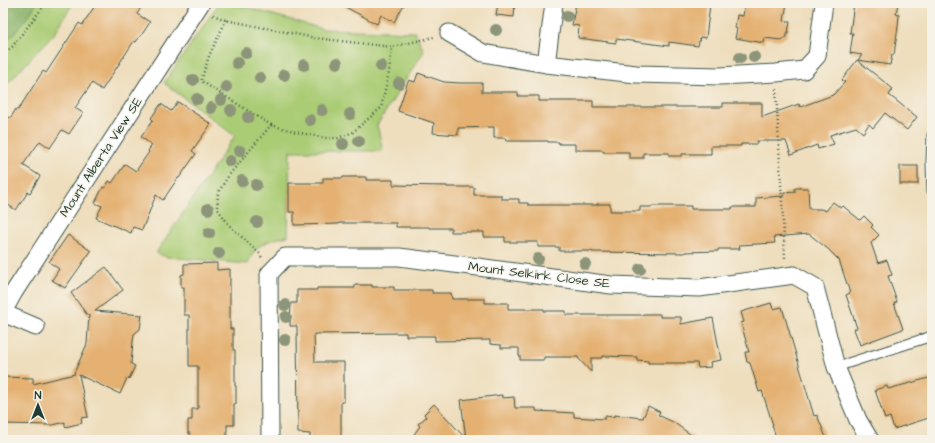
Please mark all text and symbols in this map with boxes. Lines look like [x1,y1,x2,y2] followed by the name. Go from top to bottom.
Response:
[55,93,147,220] street label: Mount Alberta View SE
[467,257,611,293] street label: Mount Selkirk Close SE
[18,385,58,425] north arrow
[35,388,42,403] text: N

